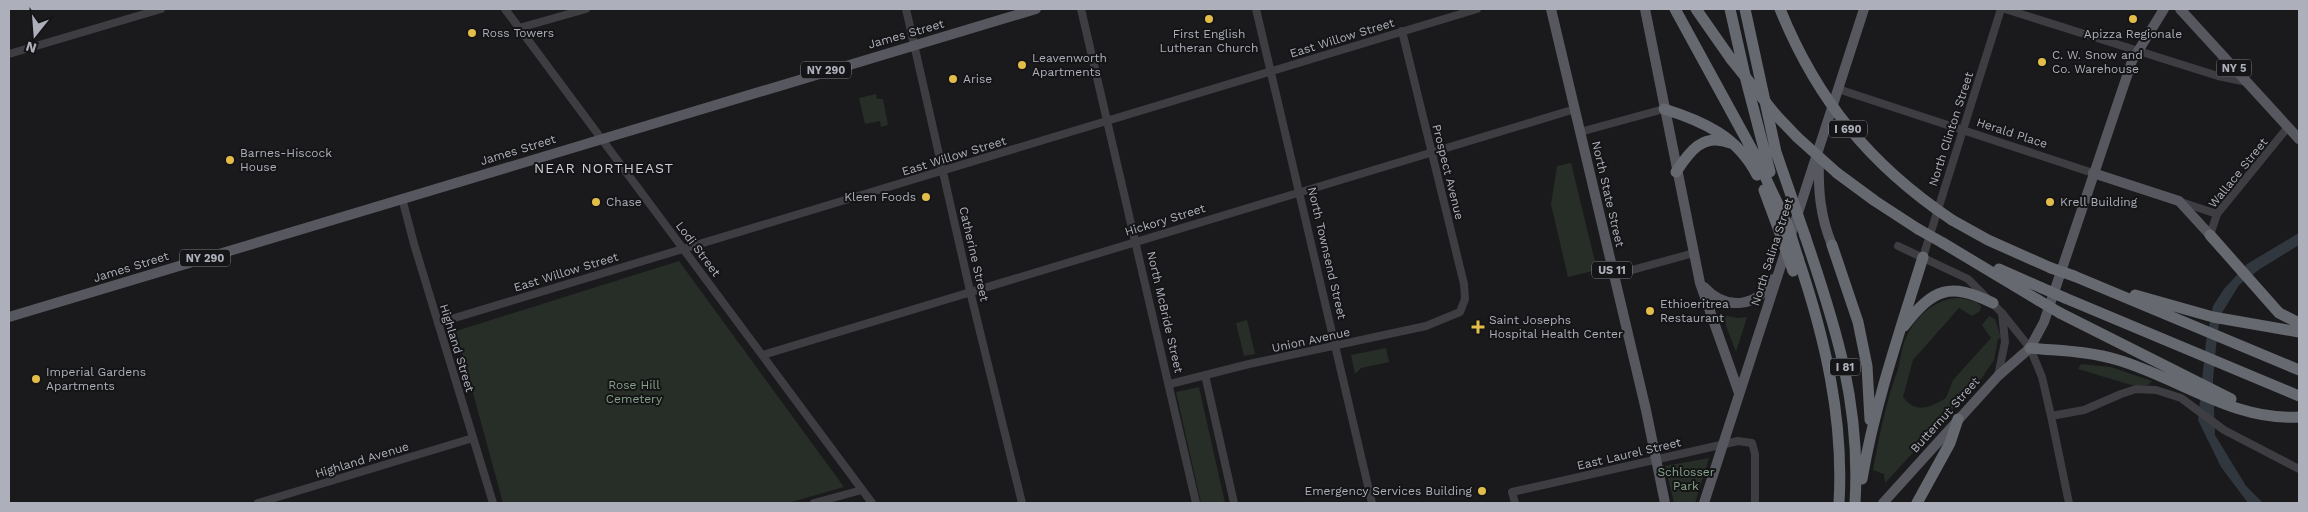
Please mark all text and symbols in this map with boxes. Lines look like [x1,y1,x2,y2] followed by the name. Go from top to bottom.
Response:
[10,10,60,60] north arrow
[1203,13,1215,25] marker: First English Lutheran Church
[2127,13,2139,25] marker: Apizza Regionale
[1288,15,1396,61] street label: East Willow Street
[866,16,946,52] street label: James Street
[482,26,554,40] place label: Ross Towers
[466,27,478,39] marker: Ross Towers
[1160,27,1258,55] place label: First English Lutheran Church
[2084,27,2182,41] place label: Apizza Regionale
[24,38,38,57] text: N
[2052,48,2143,76] place label: C. W. Snow and Co. Warehouse
[1032,51,1107,79] place label: Leavenworth Apartments
[2036,56,2048,68] marker: C. W. Snow and Co. Warehouse
[1016,59,1028,71] marker: Leavenworth Apartments
[2216,59,2252,76] road number: NY 5
[801,62,851,78] road number: NY 290
[1926,70,1976,188] street label: North Clinton Street
[963,72,992,86] place label: Arise
[947,73,959,85] marker: Arise
[1975,115,2049,151] street label: Herald Place
[1829,120,1867,138] road number: I 690
[1429,123,1467,221] street label: Prospect Avenue
[479,132,557,168] street label: James Street
[900,133,1008,179] street label: East Willow Street
[2206,135,2270,211] street label: Wallace Street
[1589,140,1627,248] street label: North State Street
[240,146,332,174] place label: Barnes-Hiscock House
[224,154,236,166] marker: Barnes-Hiscock House
[534,160,674,176] district label: NEAR NORTHEAST
[1305,185,1349,321] street label: North Townsend Street
[844,190,916,204] place label: Kleen Foods
[920,191,932,203] marker: Kleen Foods
[606,195,642,209] place label: Chase
[2060,195,2138,209] place label: Krell Building
[590,196,602,208] marker: Chase
[1748,196,1796,308] street label: North Salina Street
[2044,196,2056,208] marker: Krell Building
[1123,201,1207,239] street label: Hickory Street
[956,205,992,303] street label: Catherine Street
[673,219,723,279] street label: Lodi Street
[92,249,170,285] street label: James Street
[512,249,620,295] street label: East Willow Street
[180,250,230,266] road number: NY 290
[1144,250,1186,374] street label: North McBride Street
[1592,262,1632,278] road number: US 11
[1660,297,1729,325] place label: Ethioeritrea Restaurant
[437,302,477,394] street label: Highland Street
[1644,305,1656,317] marker: Ethioeritrea Restaurant
[1489,313,1623,341] place label: Saint Josephs Hospital Health Center
[1471,320,1485,334] marker: Saint Josephs Hospital Health Center
[1271,325,1352,355] street label: Union Avenue
[1830,358,1860,376] road number: I 81
[46,365,146,393] place label: Imperial Gardens Apartments
[30,373,42,385] marker: Imperial Gardens Apartments
[1908,374,1982,456] street label: Butternut Street
[606,378,663,406] park label: Rose Hill Cemetery
[1576,435,1682,473] street label: East Laurel Street
[313,439,411,481] street label: Highland Avenue
[1657,465,1715,493] park label: Schlosser Park
[1305,484,1473,498] place label: Emergency Services Building
[1476,485,1488,497] marker: Emergency Services Building

